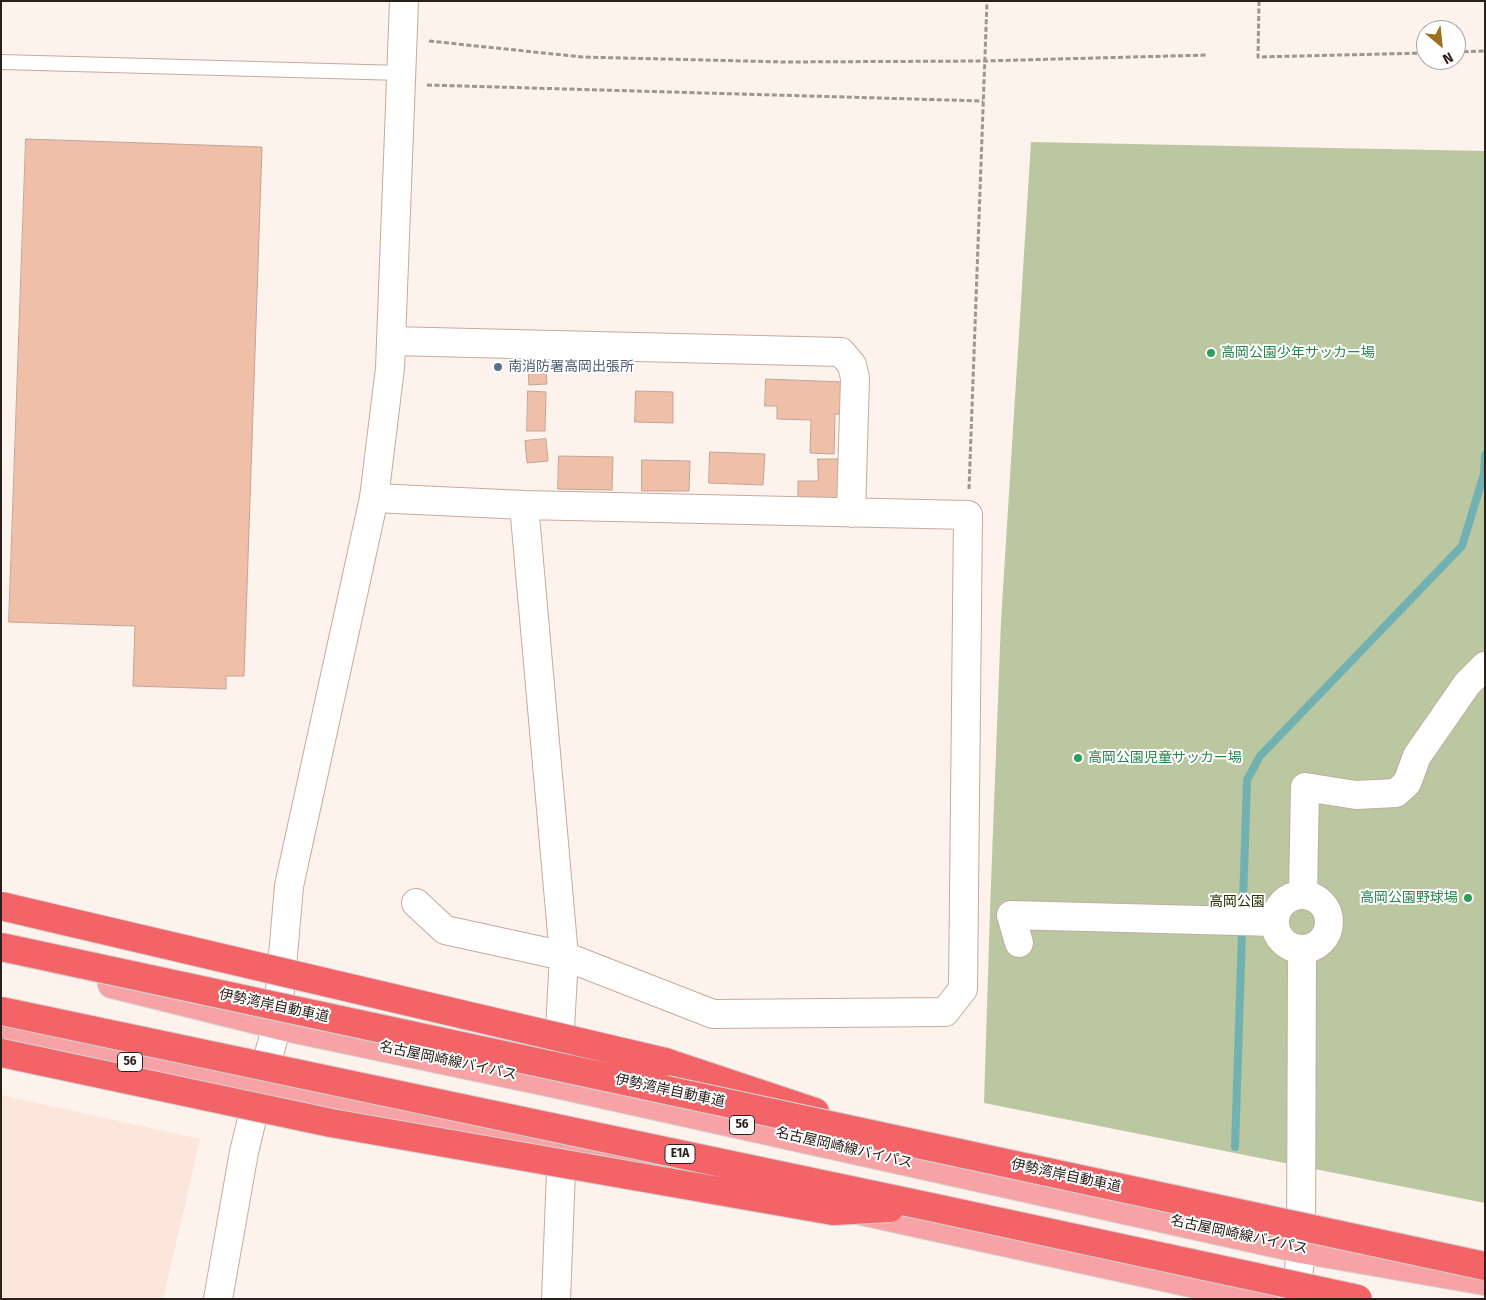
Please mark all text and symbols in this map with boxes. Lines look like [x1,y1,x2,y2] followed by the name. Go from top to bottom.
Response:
[1416,20,1466,70] north arrow
[1440,48,1456,67] text: N
[1221,345,1375,361] place label: 高岡公園少年サッカー場
[1205,347,1217,359] marker: 高岡公園少年サッカー場
[508,359,634,375] place label: 南消防署高岡出張所
[492,361,504,373] marker: 南消防署高岡出張所
[1088,750,1242,766] place label: 高岡公園児童サッカー場
[1072,752,1084,764] marker: 高岡公園児童サッカー場
[1360,890,1458,906] place label: 高岡公園野球場
[1462,892,1474,904] marker: 高岡公園野球場
[1209,894,1265,910] park label: 高岡公園
[217,986,331,1026] street label: 伊勢湾岸自動車道
[378,1038,518,1084] street label: 名古屋岡崎線バイパス
[118,1052,142,1072] road number: 56
[613,1071,727,1111] street label: 伊勢湾岸自動車道
[730,1116,754,1134] road number: 56
[774,1124,914,1172] street label: 名古屋岡崎線バイパス
[665,1144,695,1164] road number: E1A
[1009,1156,1123,1196] street label: 伊勢湾岸自動車道
[1169,1212,1309,1258] street label: 名古屋岡崎線バイパス

